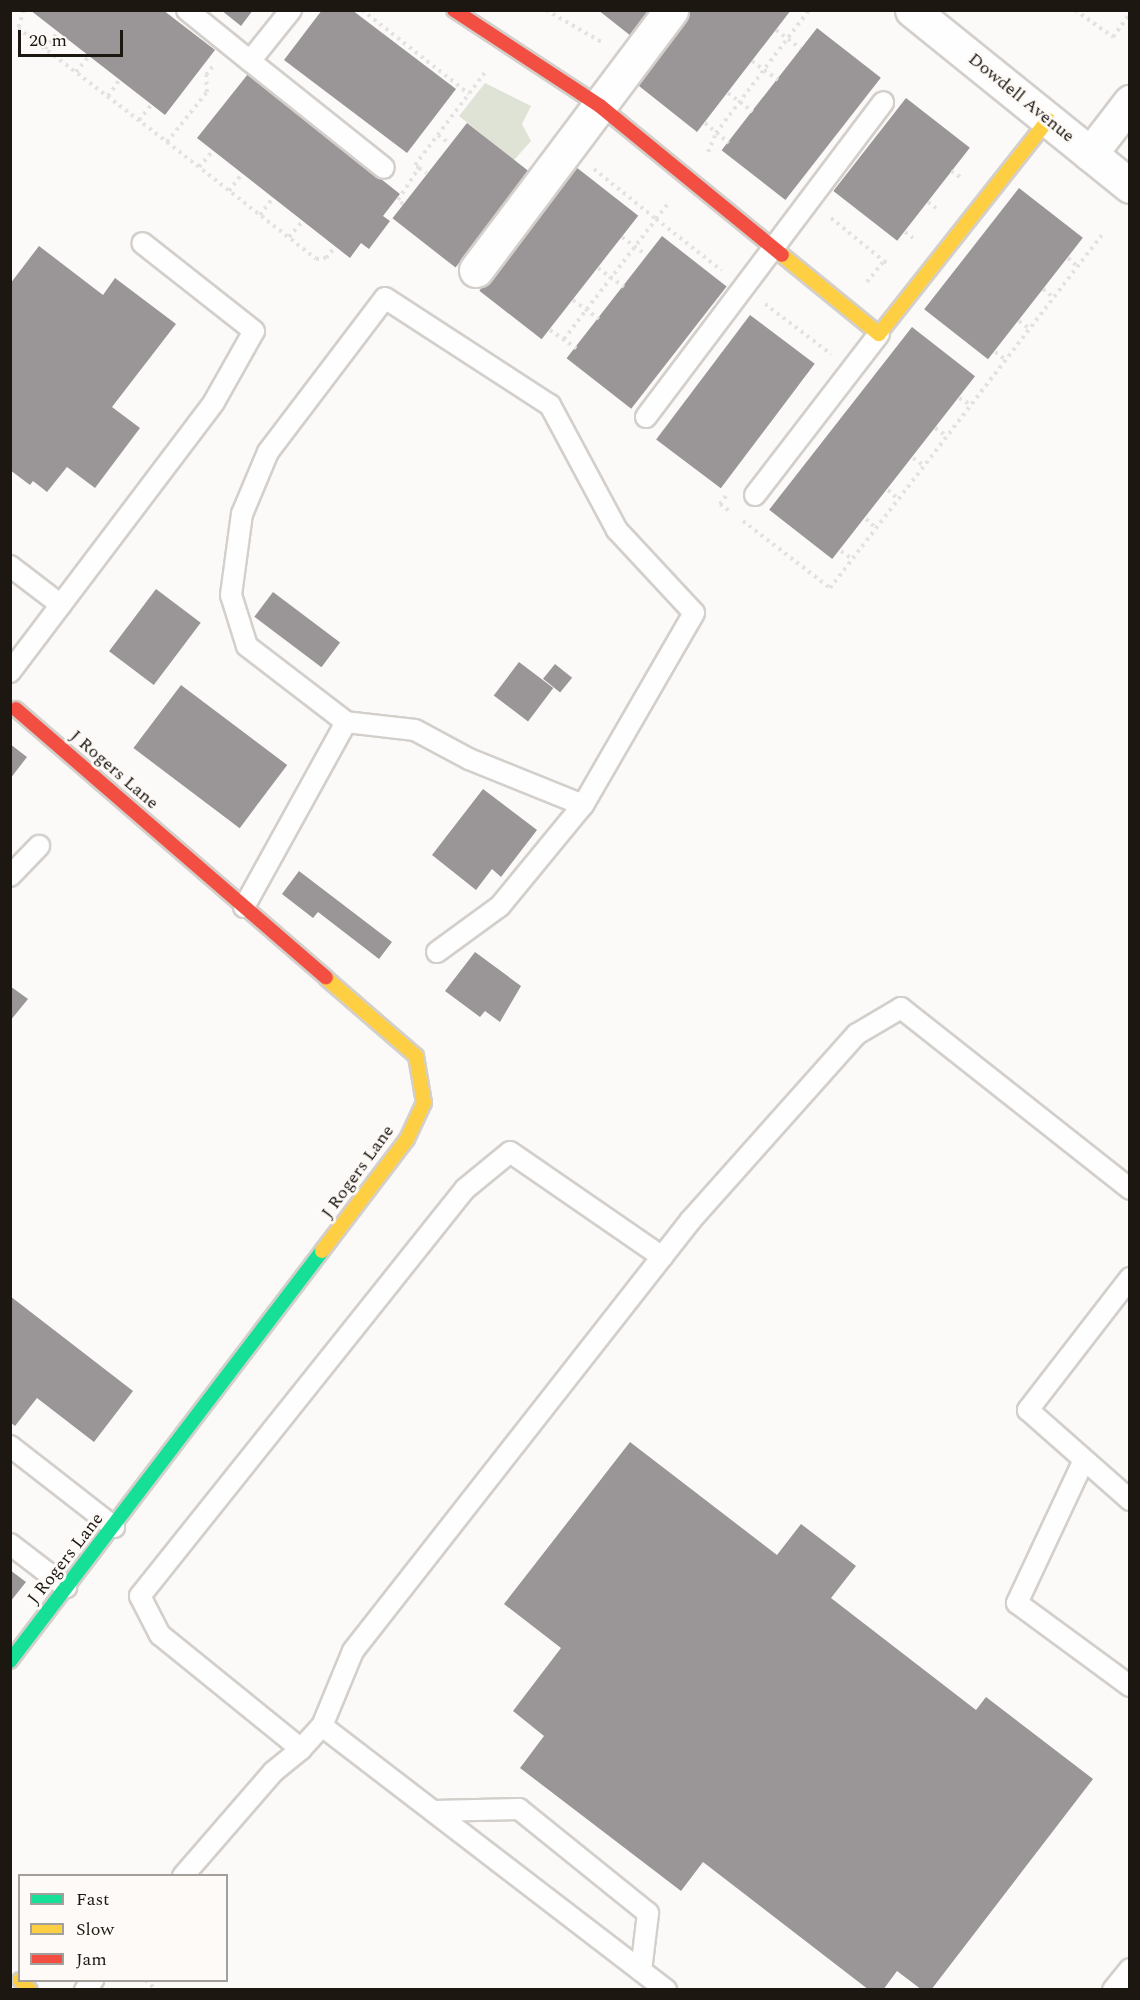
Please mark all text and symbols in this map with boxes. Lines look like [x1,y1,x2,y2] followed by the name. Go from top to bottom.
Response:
[21,18,126,56] scale bar
[29,27,67,54] text: 20 m
[963,49,1079,147] street label: Dowdell Avenue
[65,726,163,814] street label: J Rogers Lane
[317,1121,399,1223] street label: J Rogers Lane
[24,1509,108,1609] street label: J Rogers Lane
[18,1874,228,1982] legend
[76,1886,109,1913] text: Fast
[76,1916,114,1943] text: Slow
[76,1946,107,1973] text: Jam

